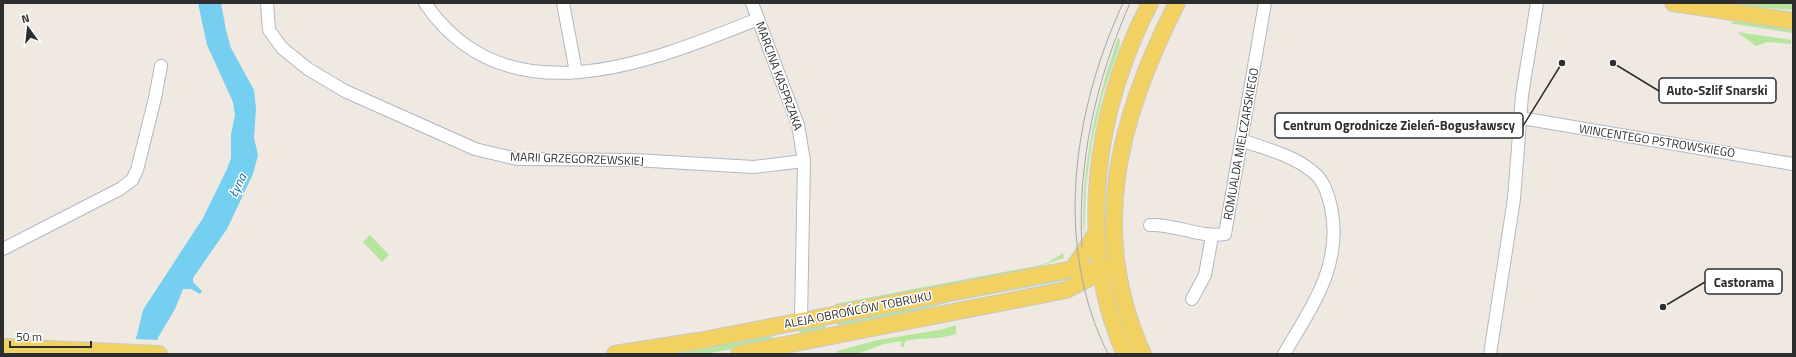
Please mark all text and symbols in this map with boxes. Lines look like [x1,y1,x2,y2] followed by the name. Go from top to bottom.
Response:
[8,8,48,48] north arrow
[20,10,31,27] text: N
[751,19,808,133] street label: MARCINA KASPRZAKA
[1218,66,1263,221] street label: ROMUALDA MIELCZARSKIEGO
[1659,78,1776,103] callout: Auto-Szlif Snarski
[1667,80,1768,100] text: Auto-Szlif Snarski
[1275,113,1523,138] callout: Centrum Ogrodnicze Zieleń-Bogusławscy
[1283,115,1515,135] text: Centrum Ogrodnicze Zieleń-Bogusławscy
[1578,119,1737,162] street label: WINCENTEGO PSTROWSKIEGO
[510,147,644,170] street label: MARII GRZEGORZEWSKIEJ
[223,169,252,200] water label: Łyna
[1705,269,1782,294] callout: Castorama
[1714,272,1775,292] text: Castorama
[782,286,933,333] street label: ALEJA OBROŃCÓW TOBRUKU
[10,323,91,349] scale bar
[16,327,42,346] text: 50 m

